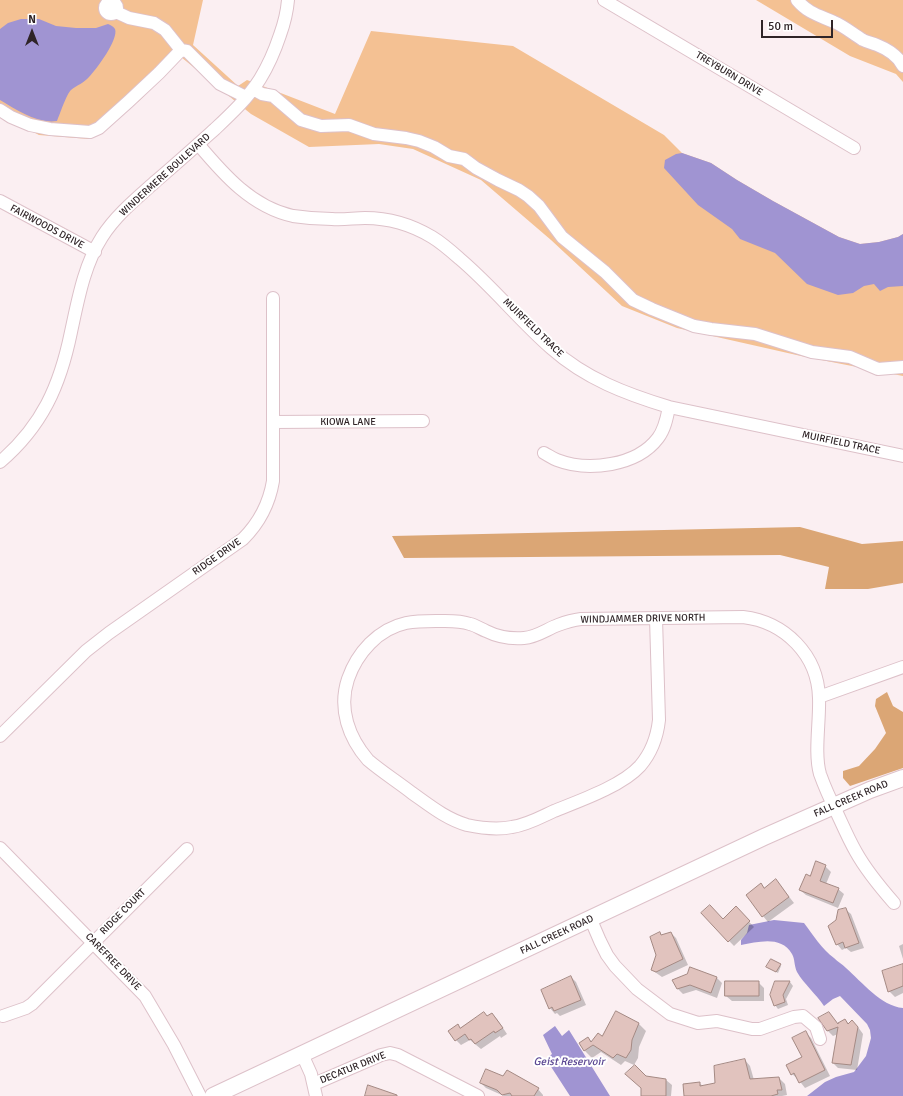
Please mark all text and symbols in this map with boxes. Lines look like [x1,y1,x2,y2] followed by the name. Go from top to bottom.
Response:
[12,12,52,52] north arrow
[763,12,835,38] scale bar
[28,13,36,26] text: N
[768,19,793,34] text: 50 m
[693,49,765,99] street label: TREYBURN DRIVE
[117,131,213,219] street label: WINDERMERE BOULEVARD
[8,202,86,252] street label: FAIRWOODS DRIVE
[500,296,566,360] street label: MUIRFIELD TRACE
[320,416,376,428] street label: KIOWA LANE
[801,429,881,457] street label: MUIRFIELD TRACE
[190,536,244,578] street label: RIDGE DRIVE
[580,612,706,626] street label: WINDJAMMER DRIVE NORTH
[812,778,890,820] street label: FALL CREEK ROAD
[98,887,148,937] street label: RIDGE COURT
[518,913,596,957] street label: FALL CREEK ROAD
[83,931,143,993] street label: CAREFREE DRIVE
[318,1049,388,1087] street label: DECATUR DRIVE
[534,1055,604,1069] water label: Geist Reservoir

